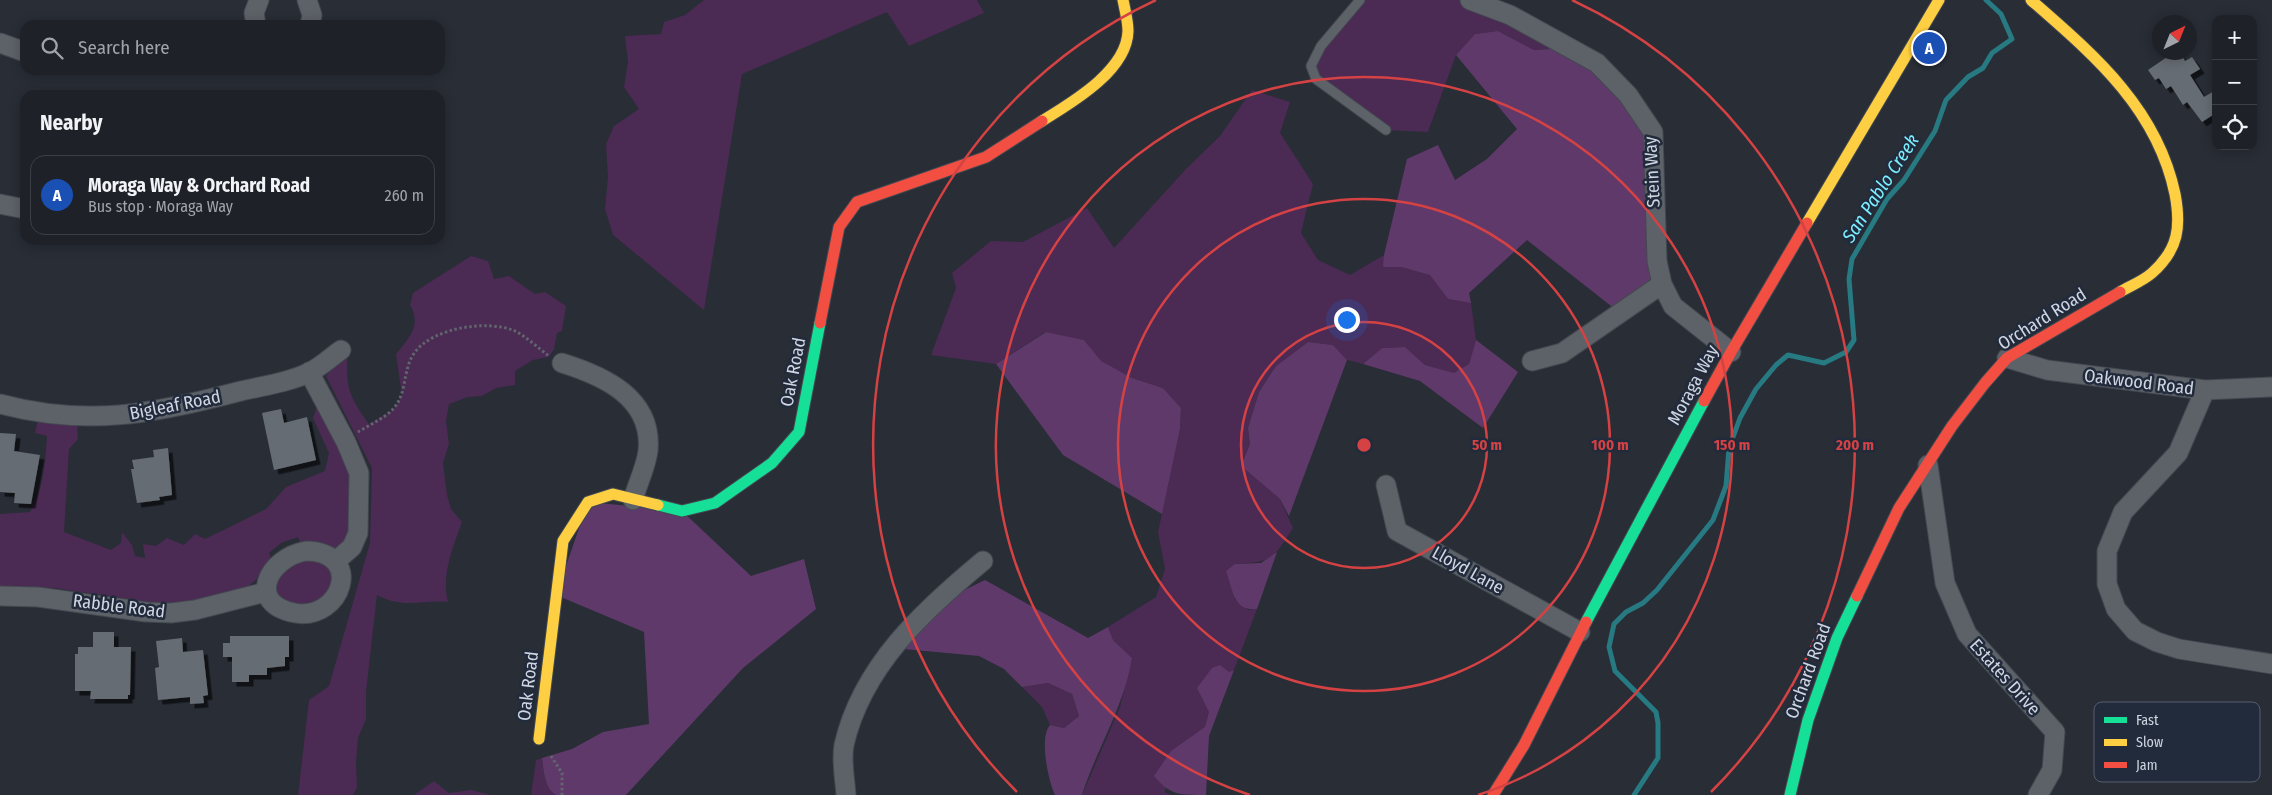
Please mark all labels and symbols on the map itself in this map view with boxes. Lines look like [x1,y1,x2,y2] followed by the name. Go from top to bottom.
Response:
[2152,15,2197,60] north arrow
[1913,29,1945,67] pin: A
[1836,130,1924,248] water label: San Pablo Creek
[1639,136,1665,208] street label: Stein Way
[1994,283,2090,355] street label: Orchard Road
[1334,307,1360,333] your location
[776,336,810,408] street label: Oak Road
[1663,341,1723,429] street label: Moraga Way
[2083,364,2195,400] street label: Oakwood Road
[128,385,222,425] street label: Bigleaf Road
[1355,436,1373,454] centre of rings
[1472,436,1502,454] text: 50 m
[1591,436,1629,454] text: 100 m
[1714,436,1750,454] text: 150 m
[1835,436,1874,454] text: 200 m
[1428,541,1508,599] street label: Lloyd Lane
[72,589,166,623] street label: Rabble Road
[1781,620,1835,722] street label: Orchard Road
[1965,634,2045,720] street label: Estates Drive
[513,650,543,722] street label: Oak Road
[2094,702,2260,782] legend
[2136,712,2159,729] text: Fast
[2136,734,2163,751] text: Slow
[2136,757,2157,774] text: Jam

